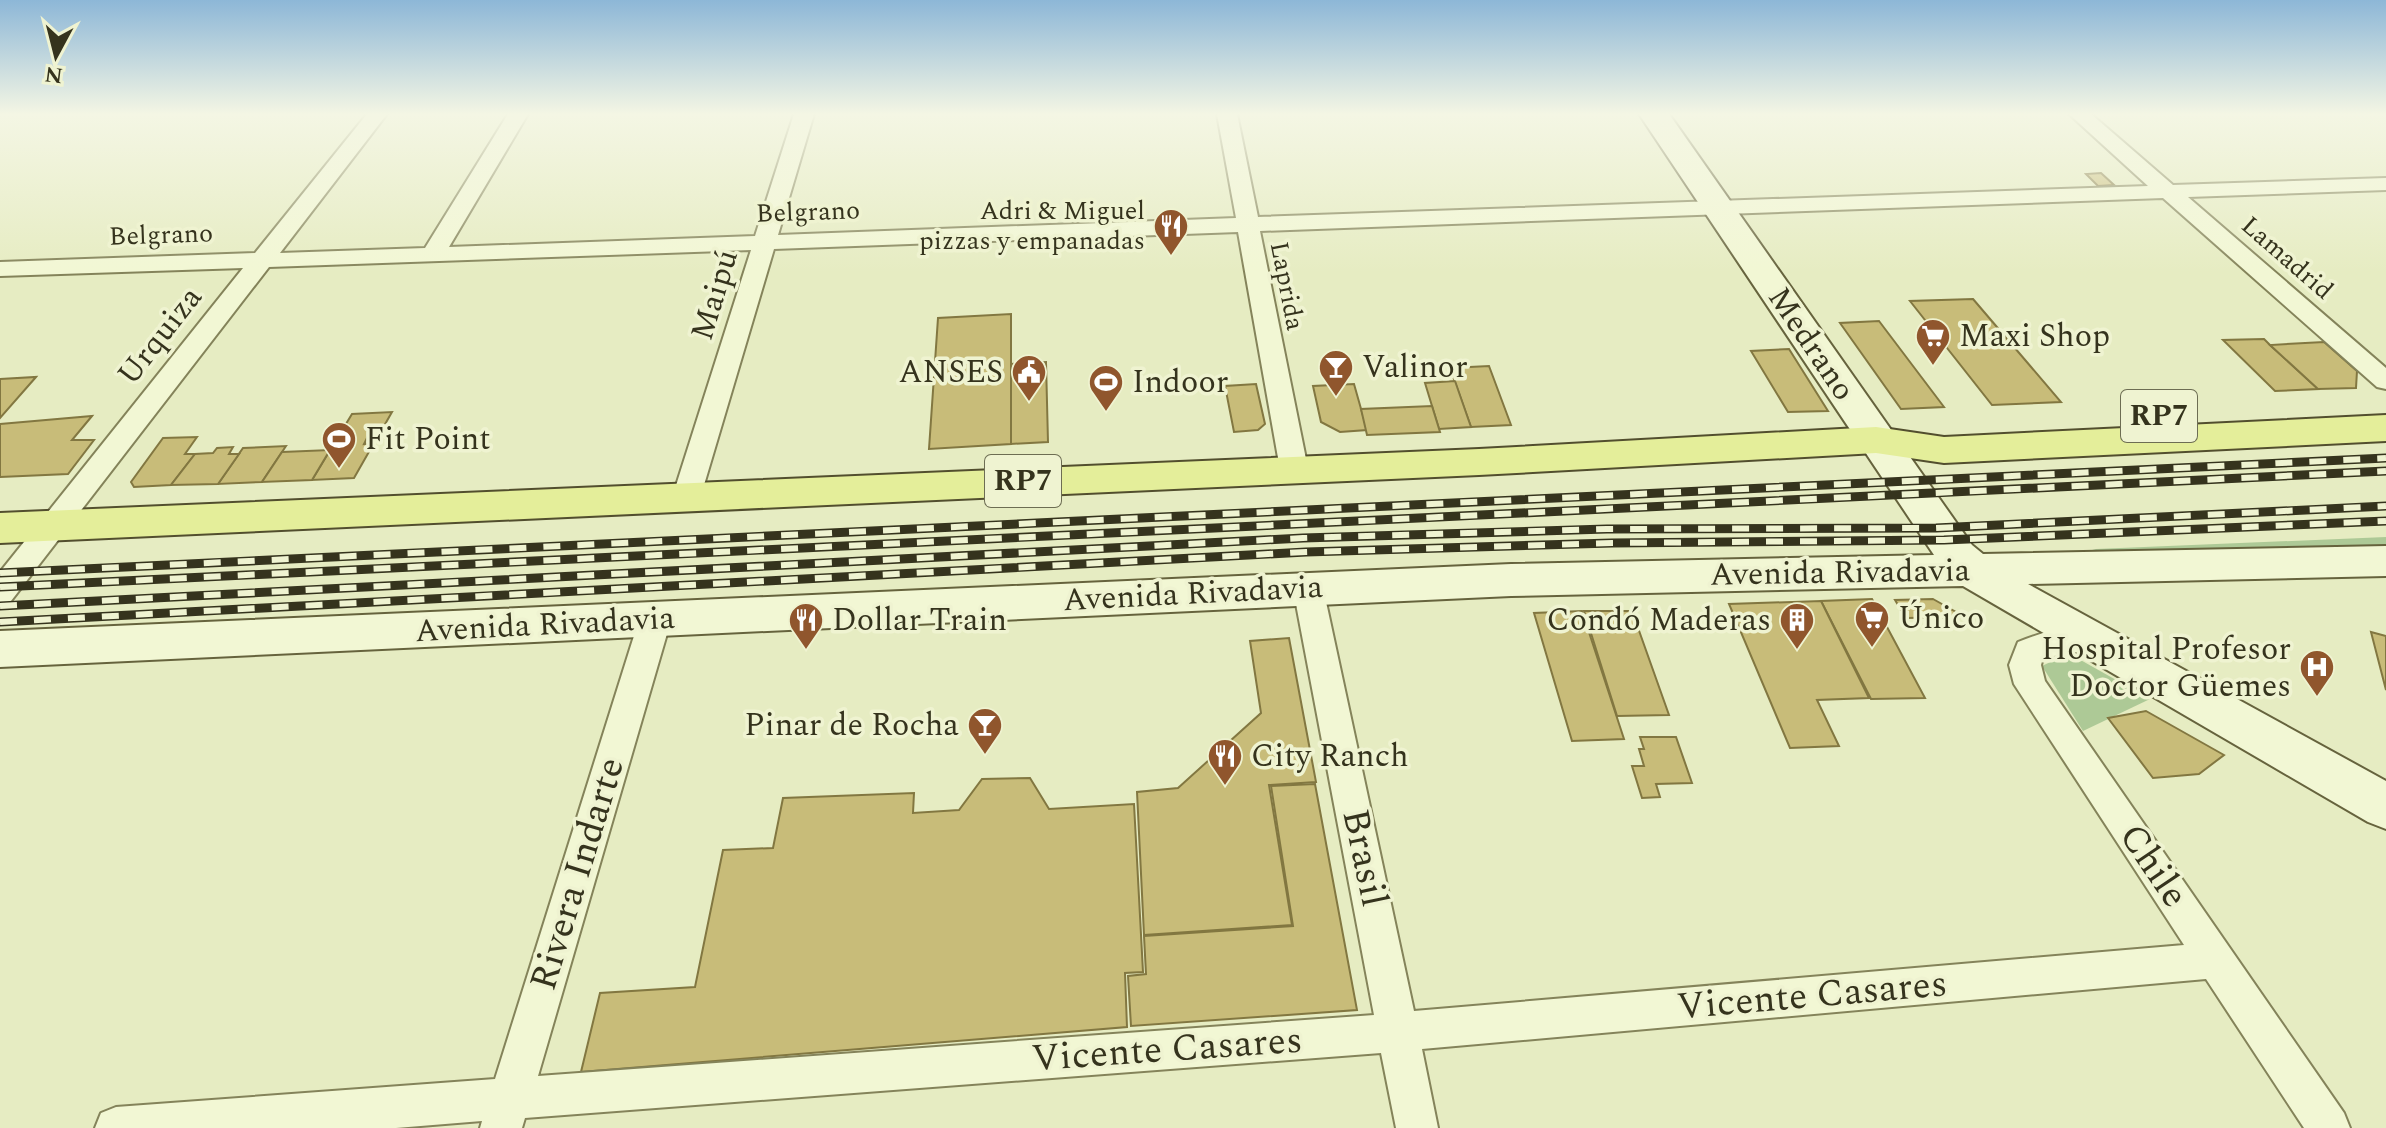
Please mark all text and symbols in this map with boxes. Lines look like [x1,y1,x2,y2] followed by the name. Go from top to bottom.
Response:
[16,16,96,96] north arrow
[43,57,65,92] text: N
[755,190,861,234] street label: Belgrano
[919,191,1145,261] place label: Adri & Miguel pizzas y empanadas
[2232,206,2342,310] street label: Lamadrid
[1152,207,1190,257] restaurant icon: Adri & Miguel pizzas y empanadas
[108,213,214,257] street label: Belgrano
[1259,238,1315,334] street label: Laprida
[678,244,752,346] street label: Maipú
[105,275,215,396] street label: Urquiza
[1755,277,1867,411] street label: Medrano
[1959,312,2110,361] place label: Maxi Shop
[1914,317,1952,367] supermarket icon: Maxi Shop
[1362,343,1468,392] place label: Valinor
[899,348,1003,397] place label: ANSES
[1317,348,1355,398] bar icon: Valinor
[1010,353,1048,403] public building icon: ANSES
[1132,358,1228,407] place label: Indoor
[1087,363,1125,413] sports icon: Indoor
[2121,390,2197,442] road number: RP7
[365,415,491,464] place label: Fit Point
[320,420,358,470] sports icon: Fit Point
[985,455,1061,507] road number: RP7
[1709,546,1971,600] street label: Avenida Rivadavia
[1062,563,1325,625] street label: Avenida Rivadavia
[414,594,677,656] street label: Avenida Rivadavia
[1898,594,1984,643] place label: Único
[832,596,1007,645] place label: Dollar Train
[1546,596,1771,645] place label: Condó Maderas
[1853,599,1891,649] supermarket icon: Único
[787,601,825,651] restaurant icon: Dollar Train
[1778,601,1816,651] building icon: Condó Maderas
[2041,625,2291,711] place label: Hospital Profesor Doctor Güemes
[2298,648,2336,698] hospital icon: Hospital Profesor Doctor Güemes
[744,701,959,750] place label: Pinar de Rocha
[966,706,1004,756] bar icon: Pinar de Rocha
[1251,732,1409,781] place label: City Ranch
[1206,737,1244,787] restaurant icon: City Ranch
[515,750,641,998] street label: Rivera Indarte
[1325,804,1403,912] street label: Brasil
[2104,812,2202,920] street label: Chile
[1674,955,1950,1037] street label: Vicente Casares
[1030,1012,1304,1088] street label: Vicente Casares

